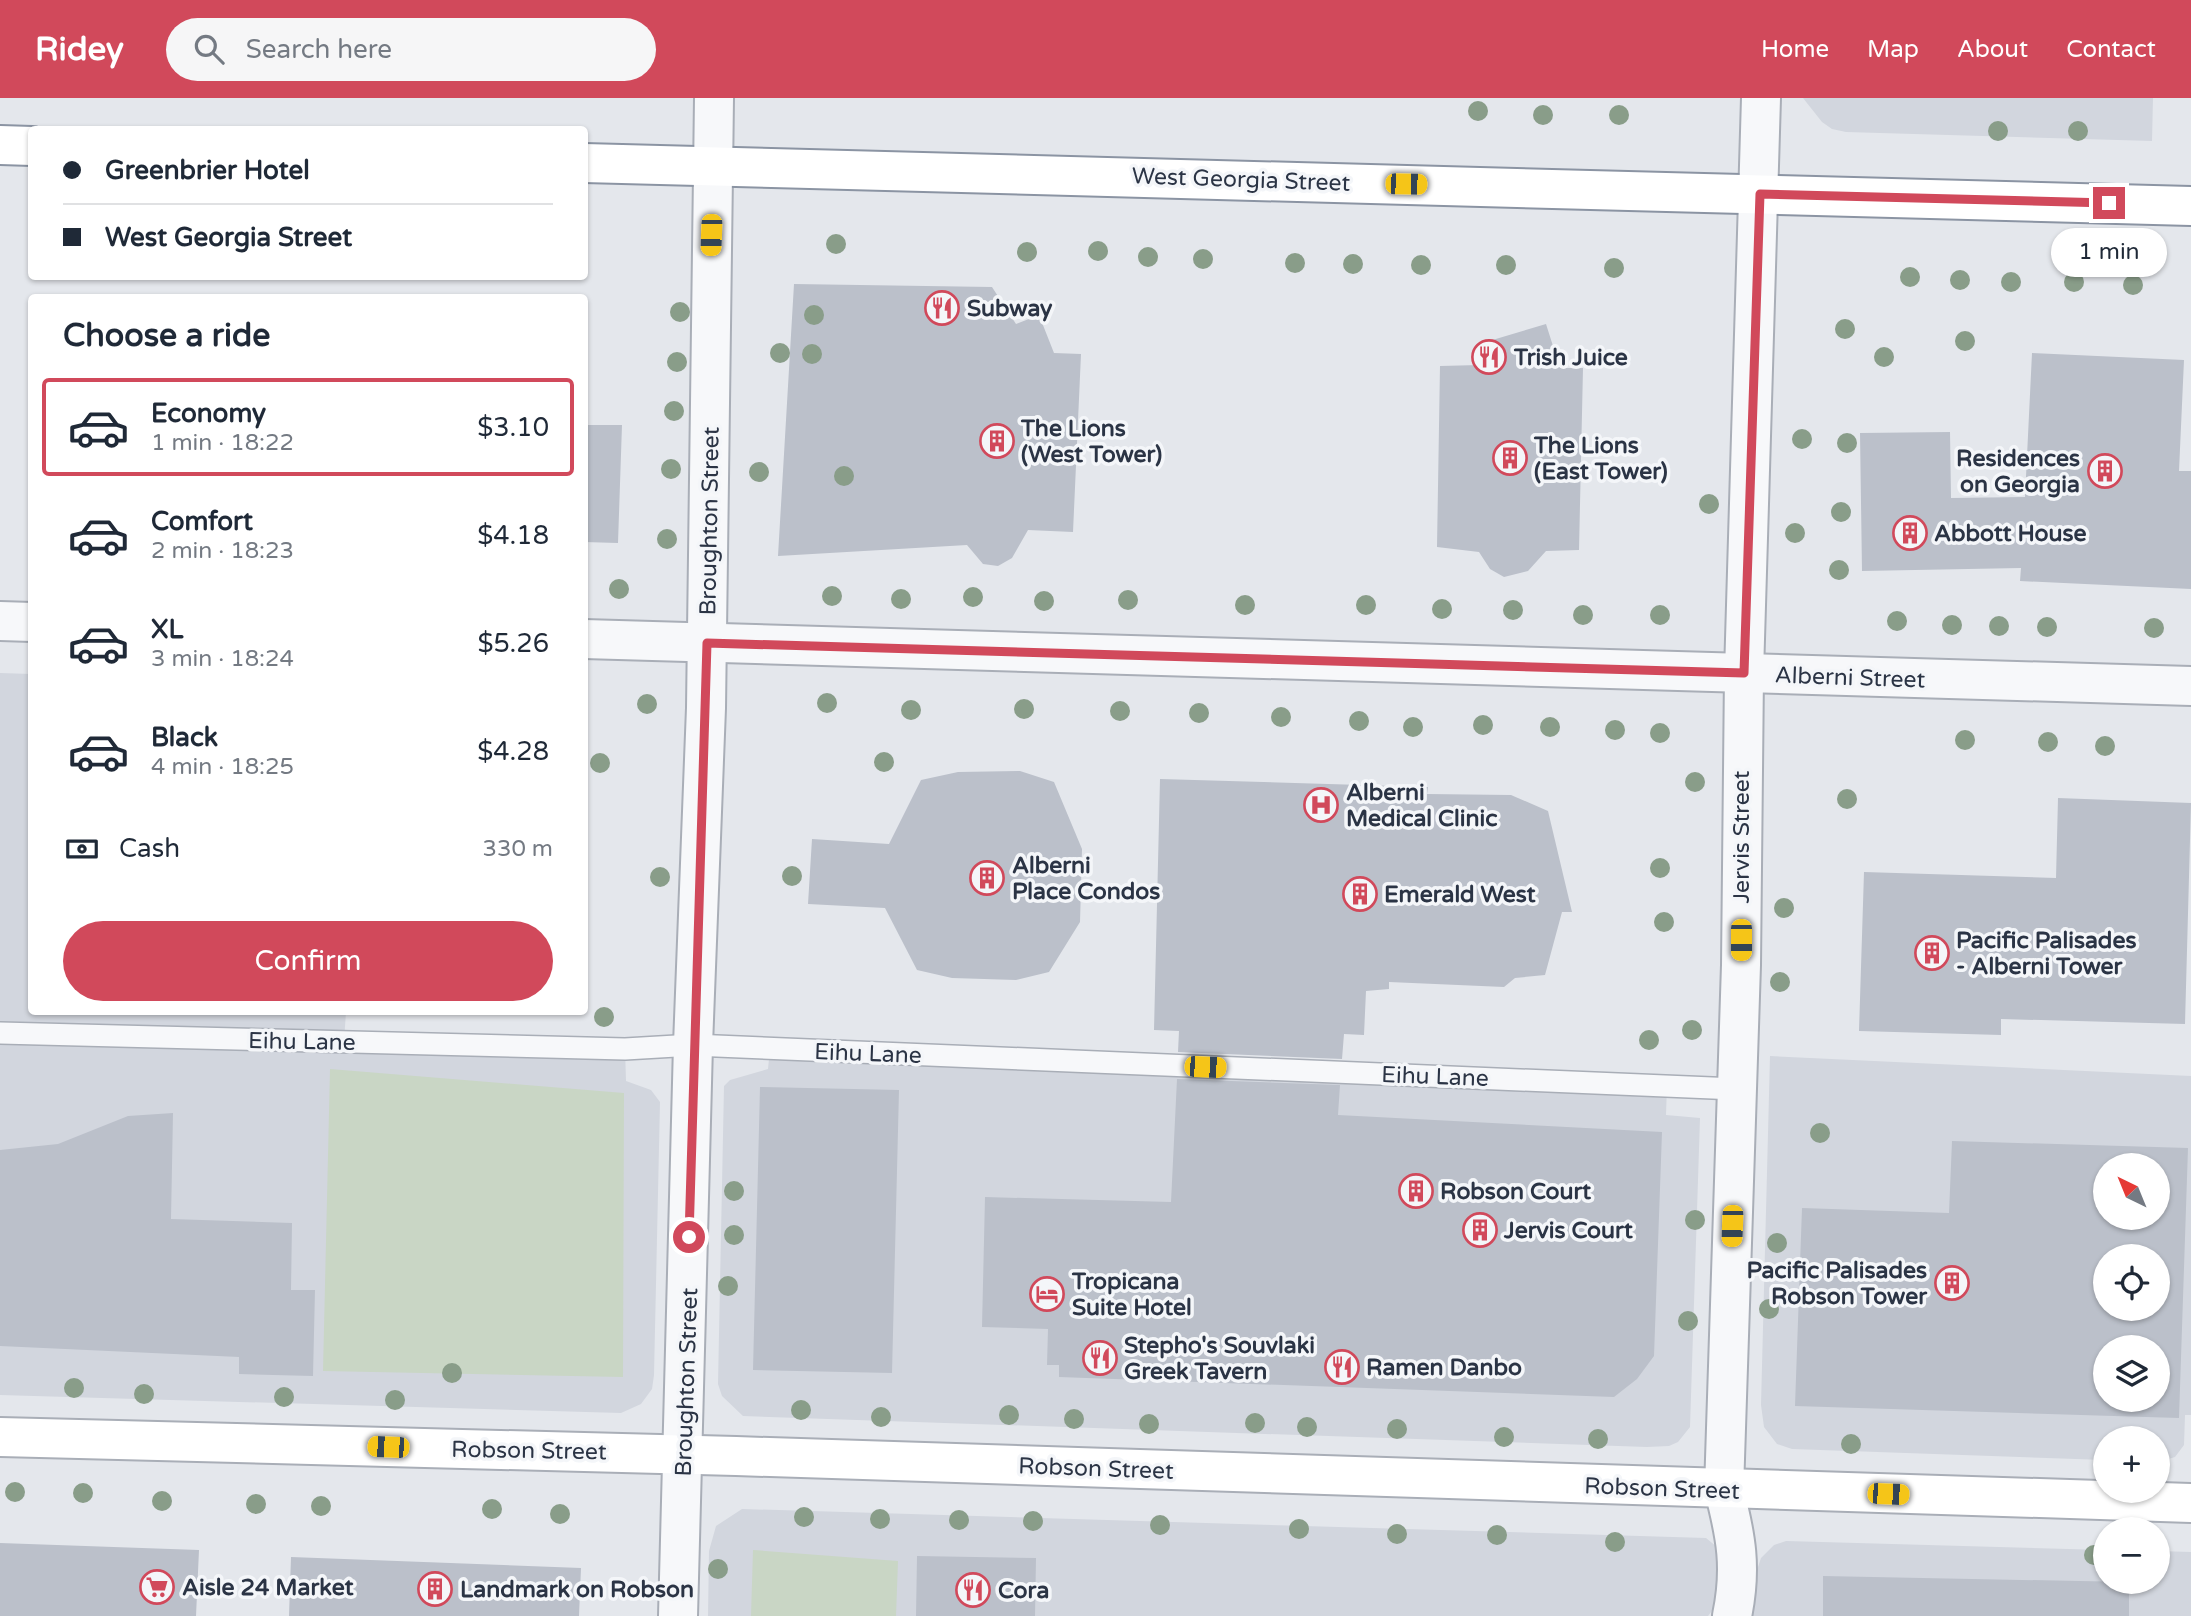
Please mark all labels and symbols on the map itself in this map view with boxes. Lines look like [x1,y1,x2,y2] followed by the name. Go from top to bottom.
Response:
[1131,162,1351,198] street label: West Georgia Street
[1385,173,1428,195] car
[2093,187,2125,219] route end
[700,214,723,256] car
[2051,228,2167,276] callout: 1 min
[923,289,961,327] restaurant icon: Subway
[967,295,1053,323] place label: Subway
[1470,338,1508,376] restaurant icon: Trish Juice
[1513,344,1628,372] place label: Trish Juice
[1020,415,1162,469] place label: The Lions (West Tower)
[978,422,1016,460] building icon: The Lions (West Tower)
[694,426,726,616] street label: Broughton Street
[1533,432,1668,486] place label: The Lions (East Tower)
[1491,439,1529,477] building icon: The Lions (East Tower)
[1956,445,2080,499] place label: Residences on Georgia
[2086,452,2124,490] building icon: Residences on Georgia
[1891,514,1929,552] building icon: Abbott House
[1934,520,2087,548] place label: Abbott House
[1774,661,1926,695] street label: Alberni Street
[1728,770,1756,904] street label: Jervis Street
[1346,779,1497,833] place label: Alberni Medical Clinic
[1302,786,1340,824] hospital icon: Alberni Medical Clinic
[1012,852,1160,906] place label: Alberni Place Condos
[968,859,1006,897] building icon: Alberni Place Condos
[1341,875,1379,913] building icon: Emerald West
[1384,881,1536,909] place label: Emerald West
[1731,919,1752,961] car
[1956,927,2136,981] place label: Pacific Palisades - Alberni Tower
[1913,934,1951,972] building icon: Pacific Palisades - Alberni Tower
[248,1027,356,1057] street label: Eihu Lane
[814,1038,922,1070] street label: Eihu Lane
[1184,1056,1227,1078] car
[1381,1061,1489,1093] street label: Eihu Lane
[2093,1153,2170,1230] north arrow
[1397,1172,1435,1210] building icon: Robson Court
[1440,1178,1591,1206] place label: Robson Court
[1721,1205,1744,1247] car
[1461,1211,1499,1249] building icon: Jervis Court
[1503,1217,1633,1245] place label: Jervis Court
[673,1221,705,1253] route start
[1747,1257,1928,1311] place label: Pacific Palisades Robson Tower
[1933,1264,1971,1302] building icon: Pacific Palisades Robson Tower
[1071,1268,1192,1322] place label: Tropicana Suite Hotel
[1028,1275,1066,1313] hotel icon: Tropicana Suite Hotel
[670,1287,704,1477] street label: Broughton Street
[1124,1332,1315,1386] place label: Stepho's Souvlaki Greek Tavern
[1081,1339,1119,1377] restaurant icon: Stepho's Souvlaki Greek Tavern
[1323,1348,1361,1386] restaurant icon: Ramen Danbo
[1366,1354,1522,1382] place label: Ramen Danbo
[367,1436,410,1458] car
[451,1436,607,1466] street label: Robson Street
[1018,1452,1174,1486] street label: Robson Street
[1584,1472,1740,1506] street label: Robson Street
[1867,1483,1910,1505] car
[138,1568,176,1606] supermarket icon: Aisle 24 Market
[416,1570,454,1608] building icon: Landmark on Robson
[954,1571,992,1609] restaurant icon: Cora
[182,1574,354,1602] place label: Aisle 24 Market
[460,1576,694,1604] place label: Landmark on Robson
[998,1577,1049,1605] place label: Cora

